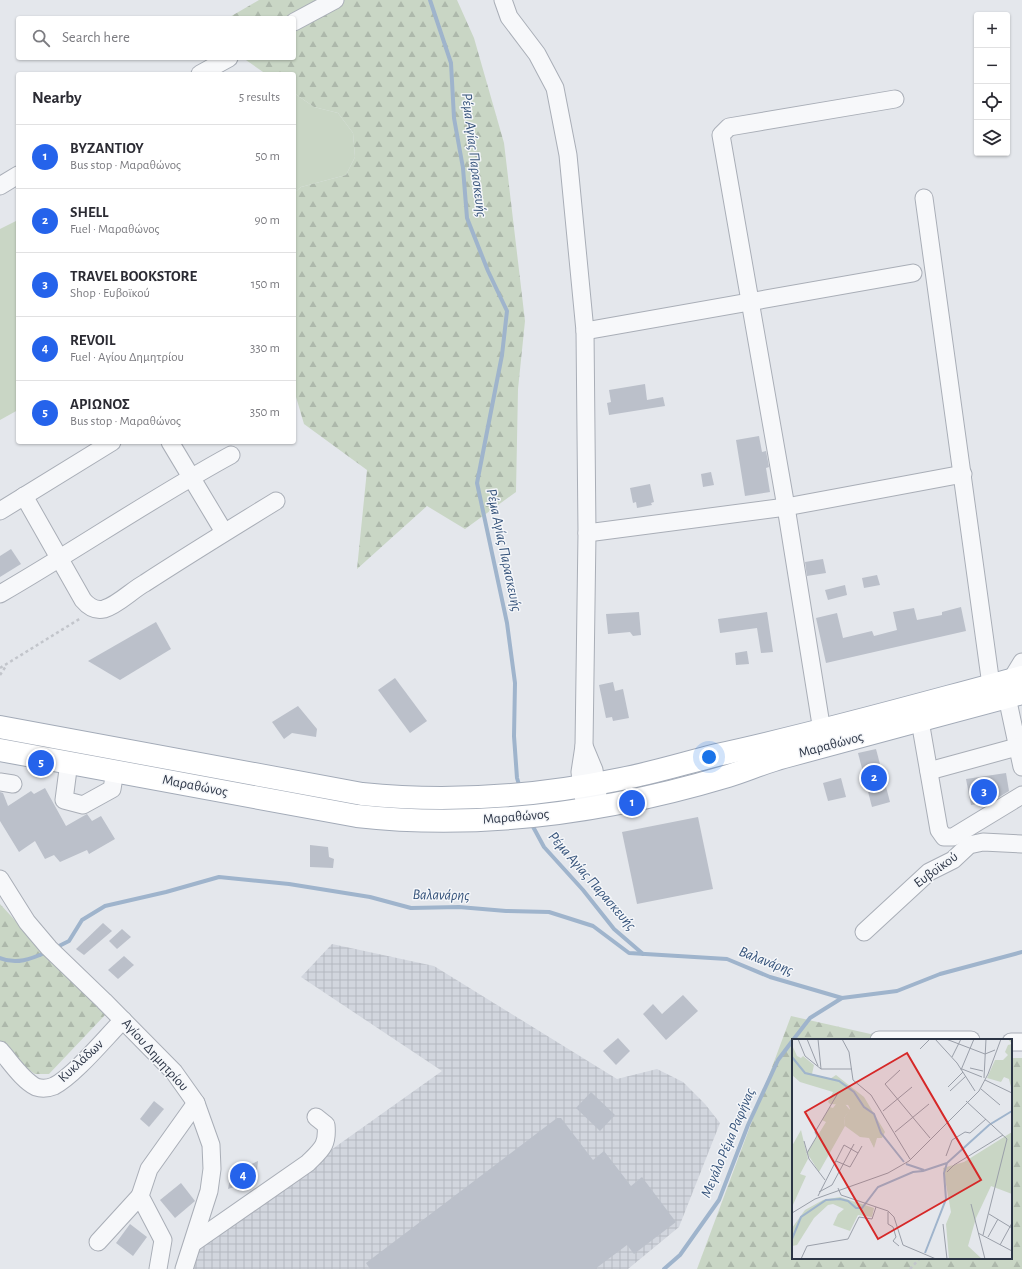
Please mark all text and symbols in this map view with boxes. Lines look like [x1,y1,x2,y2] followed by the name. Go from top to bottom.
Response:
[974,12,1010,156] map controls
[974,12,1010,48] button: +
[16,16,296,60] search box
[30,27,52,49] icon: search
[62,30,130,45] text: Search here
[974,48,1010,84] button: −
[974,84,1010,120] button: locate
[32,89,82,106] text: Nearby
[239,91,280,104] text: 5 results
[459,92,489,219] water label: Ρέμα Αγίας Παρασκευής
[974,120,1010,156] button: layers
[70,141,144,156] text: ΒΥΖΑΝΤΙΟΥ
[43,150,47,163] text: 1
[255,150,280,163] text: 50 m
[70,159,181,172] text: Bus stop · Μαραθώνος
[70,205,109,220] text: SHELL
[42,214,48,227] text: 2
[254,214,280,227] text: 90 m
[70,223,160,236] text: Fuel · Μαραθώνος
[70,269,197,284] text: TRAVEL BOOKSTORE
[42,278,48,291] text: 3
[251,278,280,291] text: 150 m
[70,287,150,300] text: Shop · Ευβοϊκού
[70,333,115,348] text: REVOIL
[42,342,48,355] text: 4
[250,342,280,355] text: 330 m
[70,351,184,364] text: Fuel · Αγίου Δημητρίου
[70,397,130,412] text: ΑΡΙΩΝΟΣ
[42,406,48,419] text: 5
[250,406,280,419] text: 350 m
[70,415,181,428] text: Bus stop · Μαραθώνος
[484,487,524,613] water label: Ρέμα Αγίας Παρασκευής
[797,730,865,760] street label: Μαραθώνος
[699,747,719,767] your location
[28,748,54,778] pin: 5
[861,763,887,793] pin: 2
[161,773,229,799] street label: Μαραθώνος
[971,777,997,807] pin: 3
[619,788,645,818] pin: 1
[482,807,550,827] street label: Μαραθώνος
[545,829,639,934] water label: Ρέμα Αγίας Παρασκευής
[911,849,961,891] street label: Ευβοϊκού
[412,887,470,903] water label: Βαλανάρης
[737,944,796,978] water label: Βαλανάρης
[119,1016,191,1094] street label: Αγίου Δημητρίου
[56,1037,106,1085] street label: Κυκλάδων
[792,1039,1012,1259] inset map
[698,1085,758,1200] water label: Μεγάλο Ρέμα Ραφήνας
[230,1161,256,1191] pin: 4

